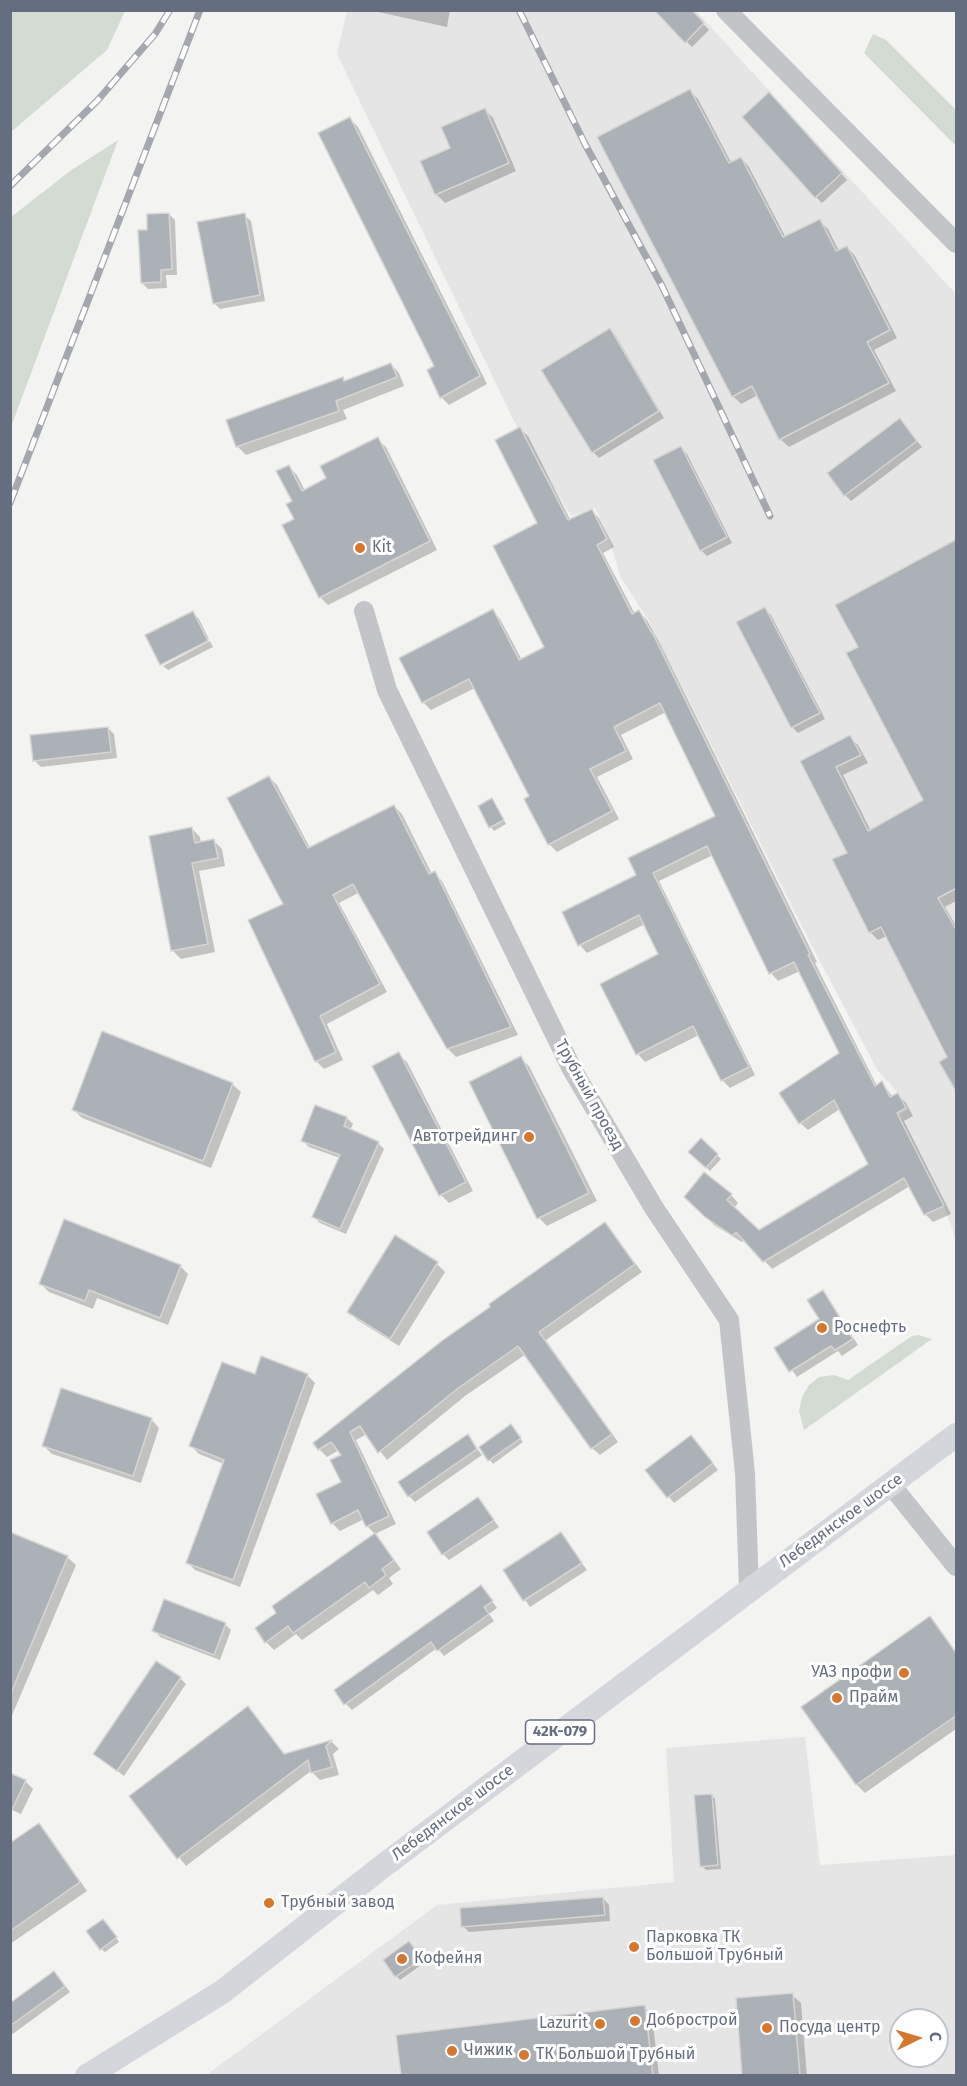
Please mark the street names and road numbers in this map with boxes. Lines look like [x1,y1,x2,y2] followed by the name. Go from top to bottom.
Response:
[551,1036,627,1154] street label: Трубный проезд
[776,1470,906,1572] street label: Лебедянское шоссе
[526,1720,594,1744] road number: 42К-079
[388,1761,518,1865] street label: Лебедянское шоссе

